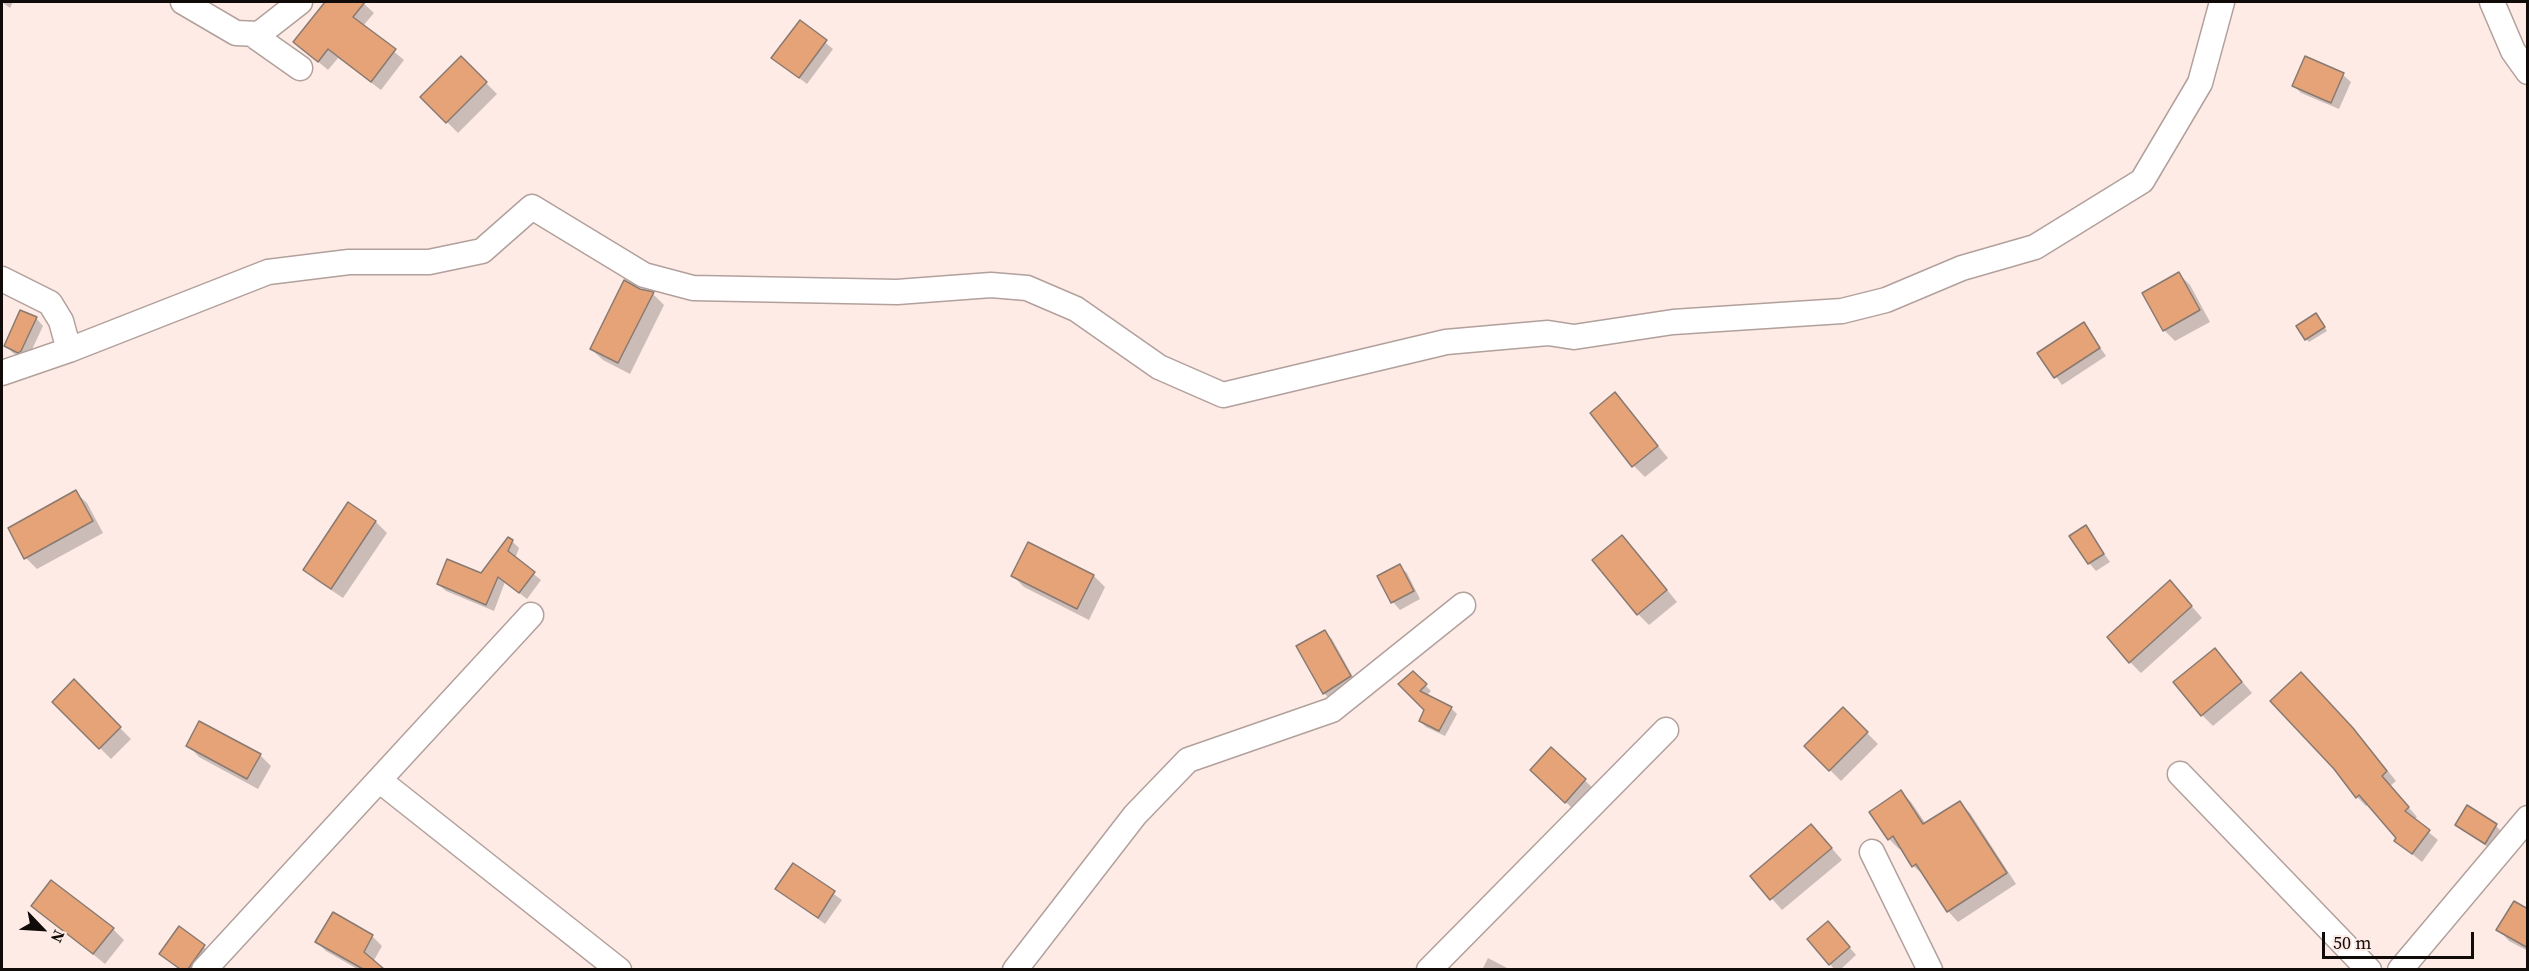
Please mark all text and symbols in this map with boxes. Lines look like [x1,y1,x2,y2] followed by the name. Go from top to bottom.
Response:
[12,899,72,959] north arrow
[2325,920,2476,958] scale bar
[46,927,71,947] text: N
[2333,930,2371,955] text: 50 m

